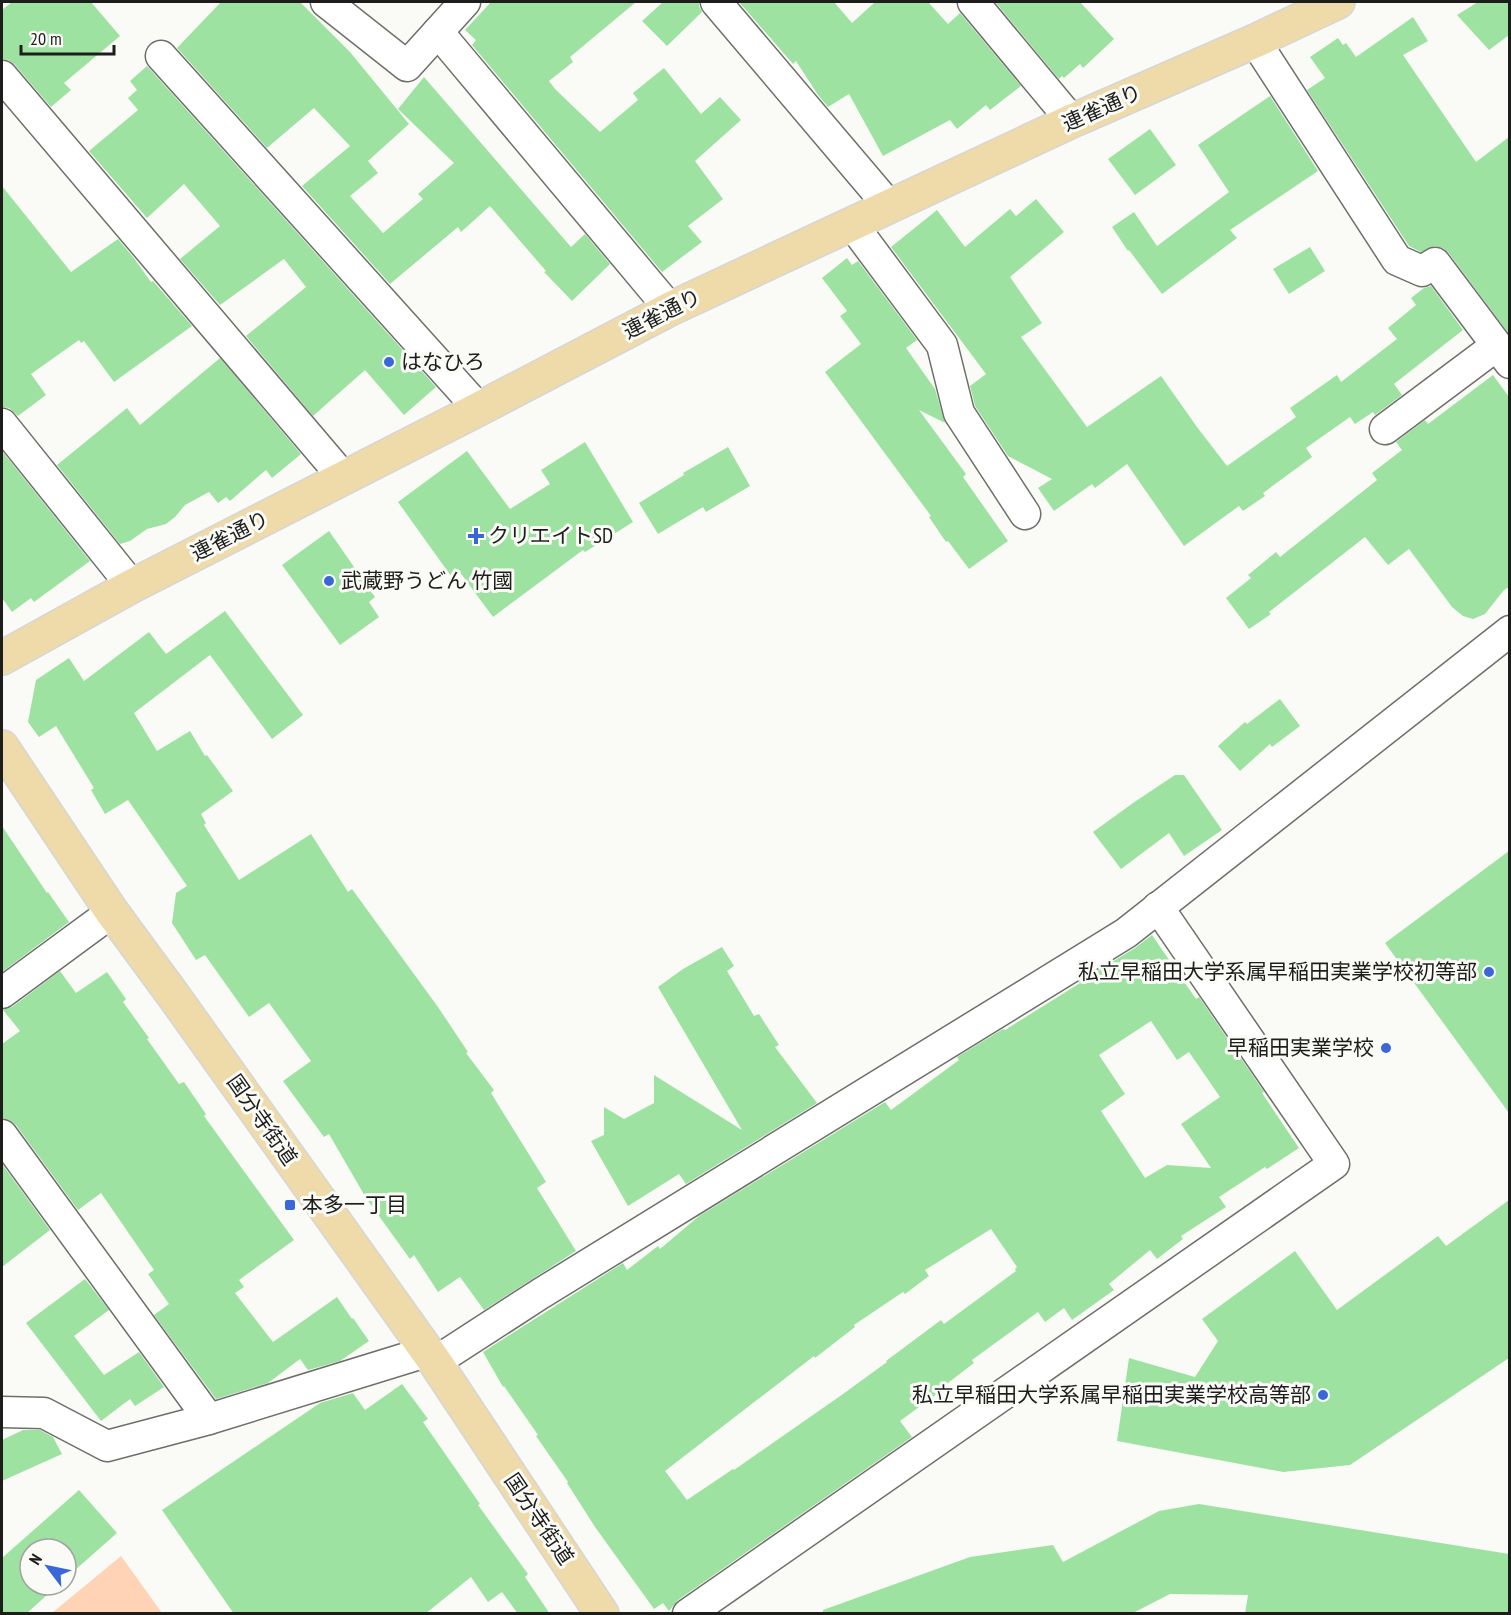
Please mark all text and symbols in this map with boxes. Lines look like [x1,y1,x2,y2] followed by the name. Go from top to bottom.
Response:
[21,18,114,56] scale bar
[30,27,62,50] text: 20 m
[1058,78,1146,137] street label: 連雀通り
[618,282,705,345] street label: 連雀通り
[401,348,485,375] place label: はなひろ
[382,355,396,369] marker: はなひろ
[186,504,273,567] street label: 連雀通り
[488,522,613,549] place label: クリエイトSD
[469,529,483,543] marker: クリエイトSD
[341,567,513,594] place label: 武蔵野うどん 竹國
[322,574,336,588] marker: 武蔵野うどん 竹國
[1078,958,1477,985] place label: 私立早稲田大学系属早稲田実業学校初等部
[1482,965,1496,979] marker: 私立早稲田大学系属早稲田実業学校初等部
[1227,1034,1374,1061] place label: 早稲田実業学校
[1379,1041,1393,1055] marker: 早稲田実業学校
[221,1069,304,1170] street label: 国分寺街道
[302,1191,407,1218] place label: 本多一丁目
[283,1198,297,1212] marker: 本多一丁目
[912,1381,1311,1408] place label: 私立早稲田大学系属早稲田実業学校高等部
[1316,1388,1330,1402] marker: 私立早稲田大学系属早稲田実業学校高等部
[499,1468,580,1570] street label: 国分寺街道
[18,1537,78,1597] north arrow
[25,1550,46,1568] text: N

